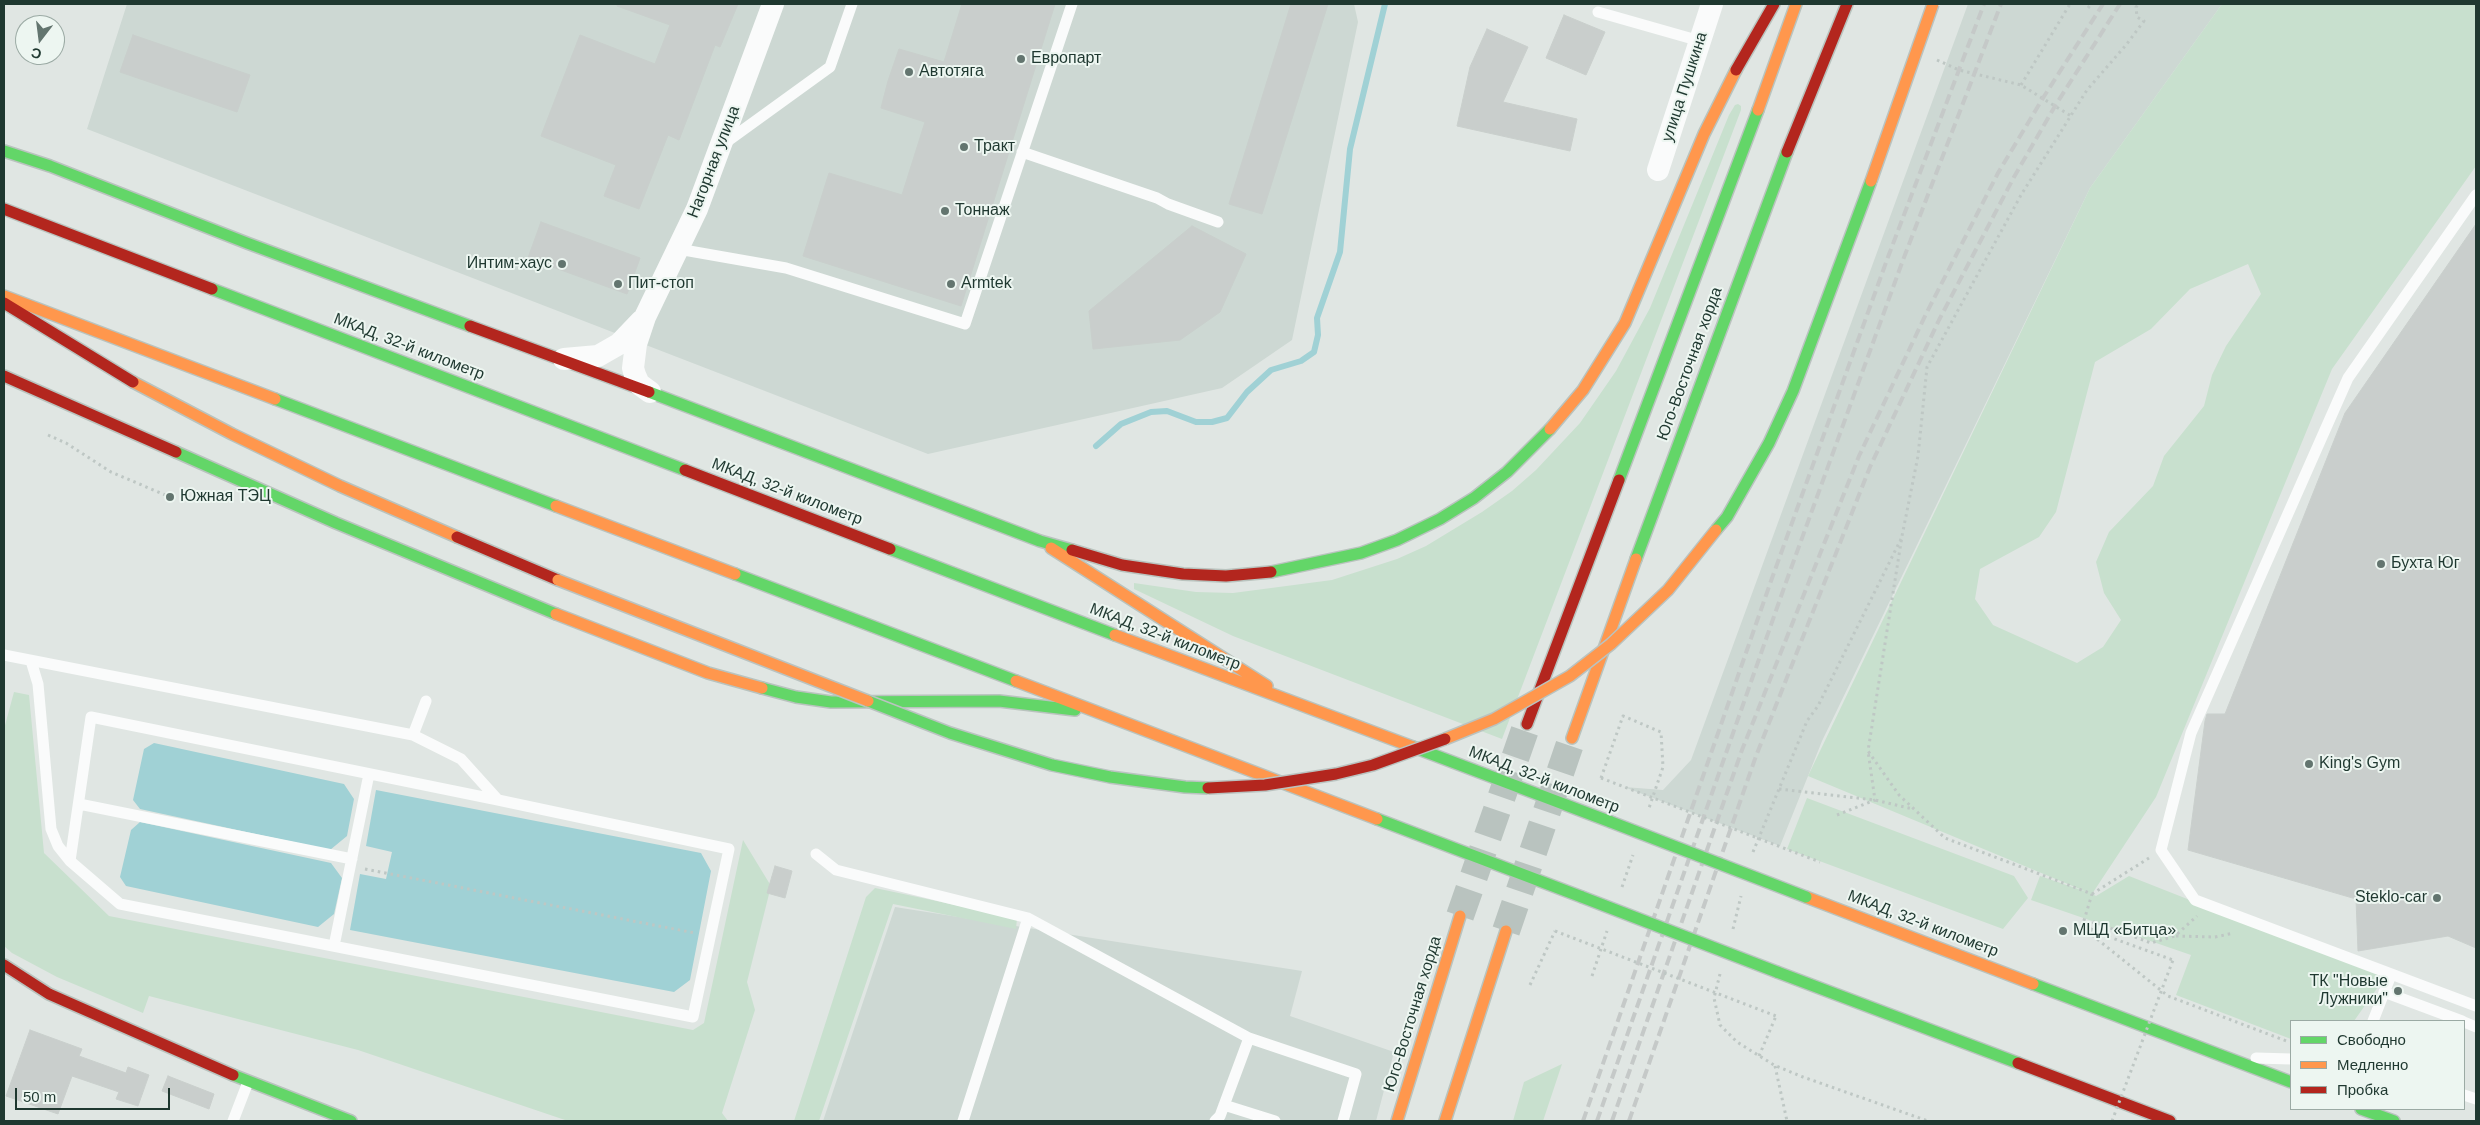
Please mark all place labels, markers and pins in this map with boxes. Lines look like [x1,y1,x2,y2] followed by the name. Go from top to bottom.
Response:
[1031,49,1101,69] place label: Европарт
[1015,53,1027,65] marker: Европарт
[919,62,984,82] place label: Автотяга
[903,66,915,78] marker: Автотяга
[974,137,1015,157] place label: Тракт
[958,141,970,153] marker: Тракт
[955,201,1010,221] place label: Тоннаж
[939,205,951,217] marker: Тоннаж
[467,254,552,274] place label: Интим-хаус
[556,258,568,270] marker: Интим-хаус
[628,274,694,294] place label: Пит-стоп
[961,274,1012,294] place label: Armtek
[612,278,624,290] marker: Пит-стоп
[945,278,957,290] marker: Armtek
[180,487,271,507] place label: Южная ТЭЦ
[164,491,176,503] marker: Южная ТЭЦ
[2391,554,2459,574] place label: Бухта Юг
[2375,558,2387,570] marker: Бухта Юг
[2319,754,2400,774] place label: King's Gym
[2303,758,2315,770] marker: King's Gym
[2355,888,2427,908] place label: Steklo-car
[2431,892,2443,904] marker: Steklo-car
[2073,921,2176,941] place label: МЦД «Битца»
[2057,925,2069,937] marker: МЦД «Битца»
[2309,972,2388,1010] place label: ТК "Новые Лужники"
[2392,985,2404,997] marker: ТК "Новые Лужники"

